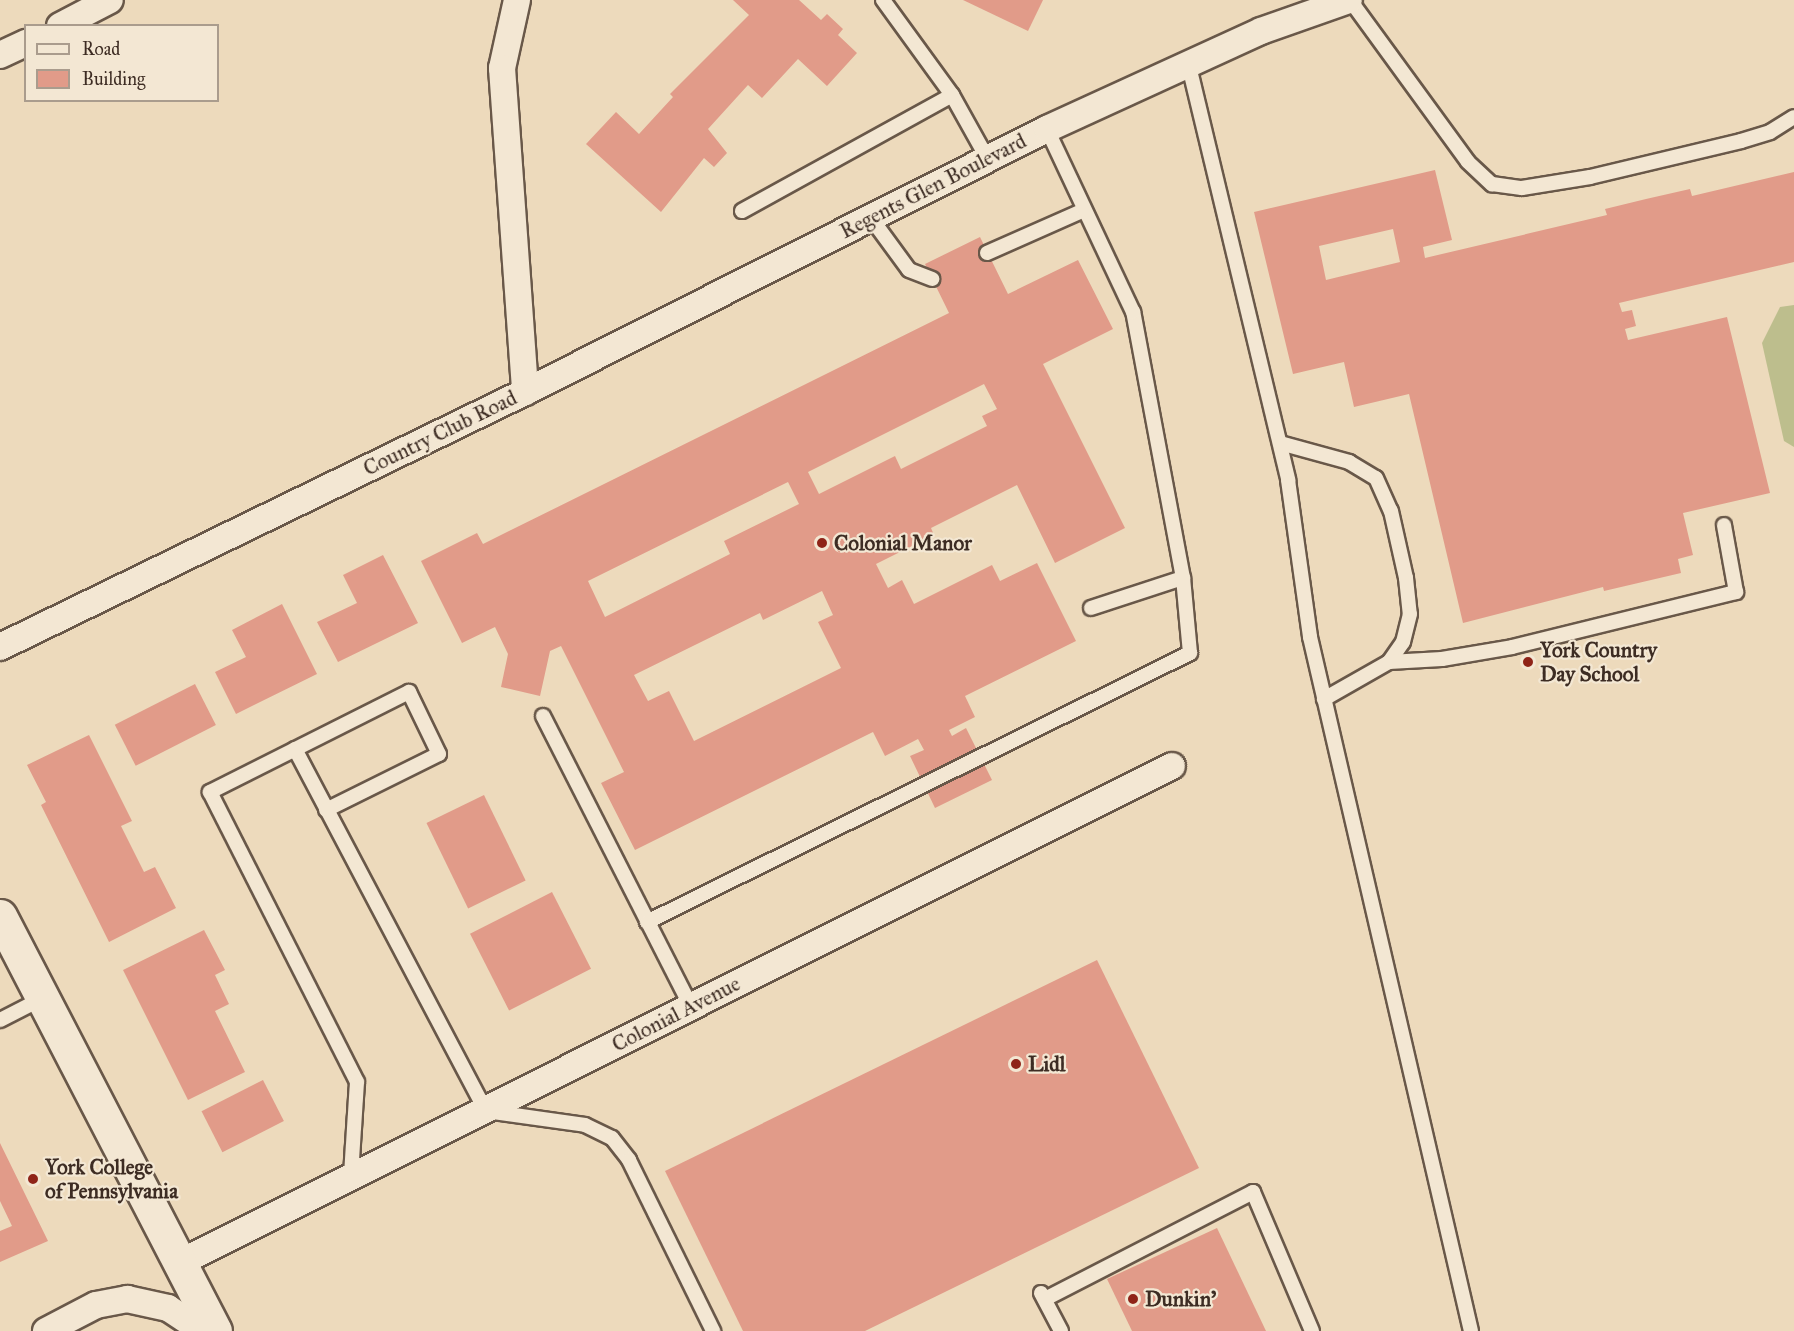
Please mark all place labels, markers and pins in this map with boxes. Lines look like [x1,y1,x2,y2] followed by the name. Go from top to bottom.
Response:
[834,530,972,556] place label: Colonial Manor
[815,536,829,550] marker: Colonial Manor
[1540,637,1657,687] place label: York Country Day School
[1521,655,1535,669] marker: York Country Day School
[1028,1051,1065,1077] place label: Lidl
[1009,1057,1023,1071] marker: Lidl
[45,1154,178,1204] place label: York College of Pennsylvania
[26,1172,40,1186] marker: York College of Pennsylvania
[1145,1286,1216,1312] place label: Dunkin'
[1126,1292,1140,1306] marker: Dunkin'

